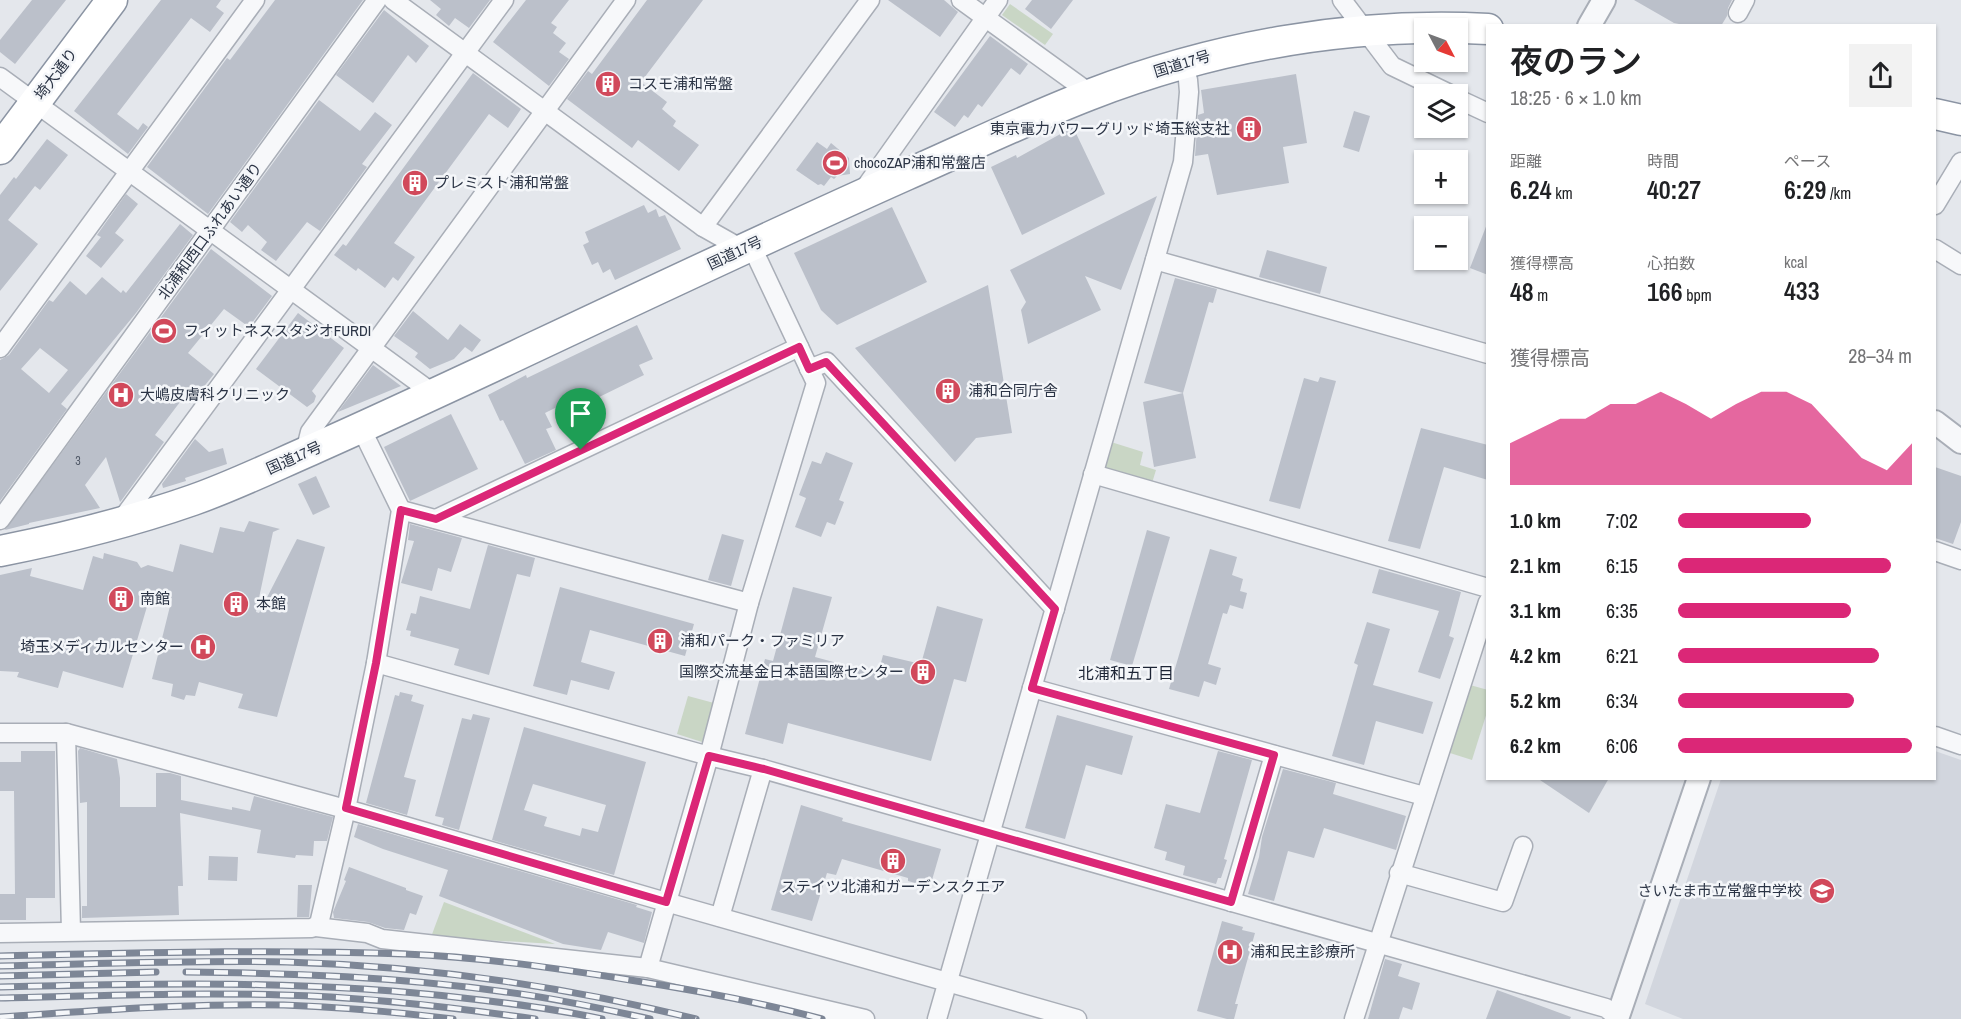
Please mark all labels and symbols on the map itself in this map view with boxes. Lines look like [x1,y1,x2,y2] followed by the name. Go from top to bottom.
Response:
[1414,18,1468,72] north arrow
[29,43,82,104] street label: 埼大通り
[1151,45,1213,82] street label: 国道17号
[593,69,623,99] building icon: コスモ浦和常盤
[628,73,733,94] place label: コスモ浦和常盤
[1234,114,1264,144] building icon: 東京電力パワーグリッド埼玉総支社
[990,118,1230,139] place label: 東京電力パワーグリッド埼玉総支社
[820,148,850,178] sports icon: chocoZAP浦和常盤店
[854,152,986,173] place label: chocoZAP浦和常盤店
[153,158,267,304] street label: 北浦和西口ふれあい通り
[400,168,430,198] building icon: プレミスト浦和常盤
[434,172,569,193] place label: プレミスト浦和常盤
[704,231,766,274] street label: 国道17号
[149,316,179,346] sports icon: フィットネススタジオFURDI
[184,320,371,341] place label: フィットネススタジオFURDI
[933,376,963,406] building icon: 浦和合同庁舎
[106,380,136,410] hospital icon: 大嶋皮膚科クリニック
[968,380,1058,401] place label: 浦和合同庁舎
[140,384,290,405] place label: 大嶋皮膚科クリニック
[555,388,606,450] pin
[263,436,325,479] street label: 国道17号
[75,453,81,469] house number: 3
[106,584,136,614] building icon: 南館
[140,588,170,609] place label: 南館
[221,589,251,619] building icon: 本館
[256,593,286,614] place label: 本館
[645,626,675,656] building icon: 浦和パーク・ファミリア
[680,630,845,651] place label: 浦和パーク・ファミリア
[188,632,218,662] hospital icon: 埼玉メディカルセンター
[20,636,184,657] place label: 埼玉メディカルセンター
[908,657,938,687] building icon: 国際交流基金日本語国際センター
[679,661,904,682] place label: 国際交流基金日本語国際センター
[1078,662,1174,684] district label: 北浦和五丁目
[878,846,908,876] building icon: ステイツ北浦和ガーデンスクエア
[781,876,1005,897] place label: ステイツ北浦和ガーデンスクエア
[1807,876,1837,906] school or university icon: さいたま市立常盤中学校
[1637,880,1802,901] place label: さいたま市立常盤中学校
[1215,937,1245,967] hospital icon: 浦和民主診療所
[1250,941,1355,962] place label: 浦和民主診療所

